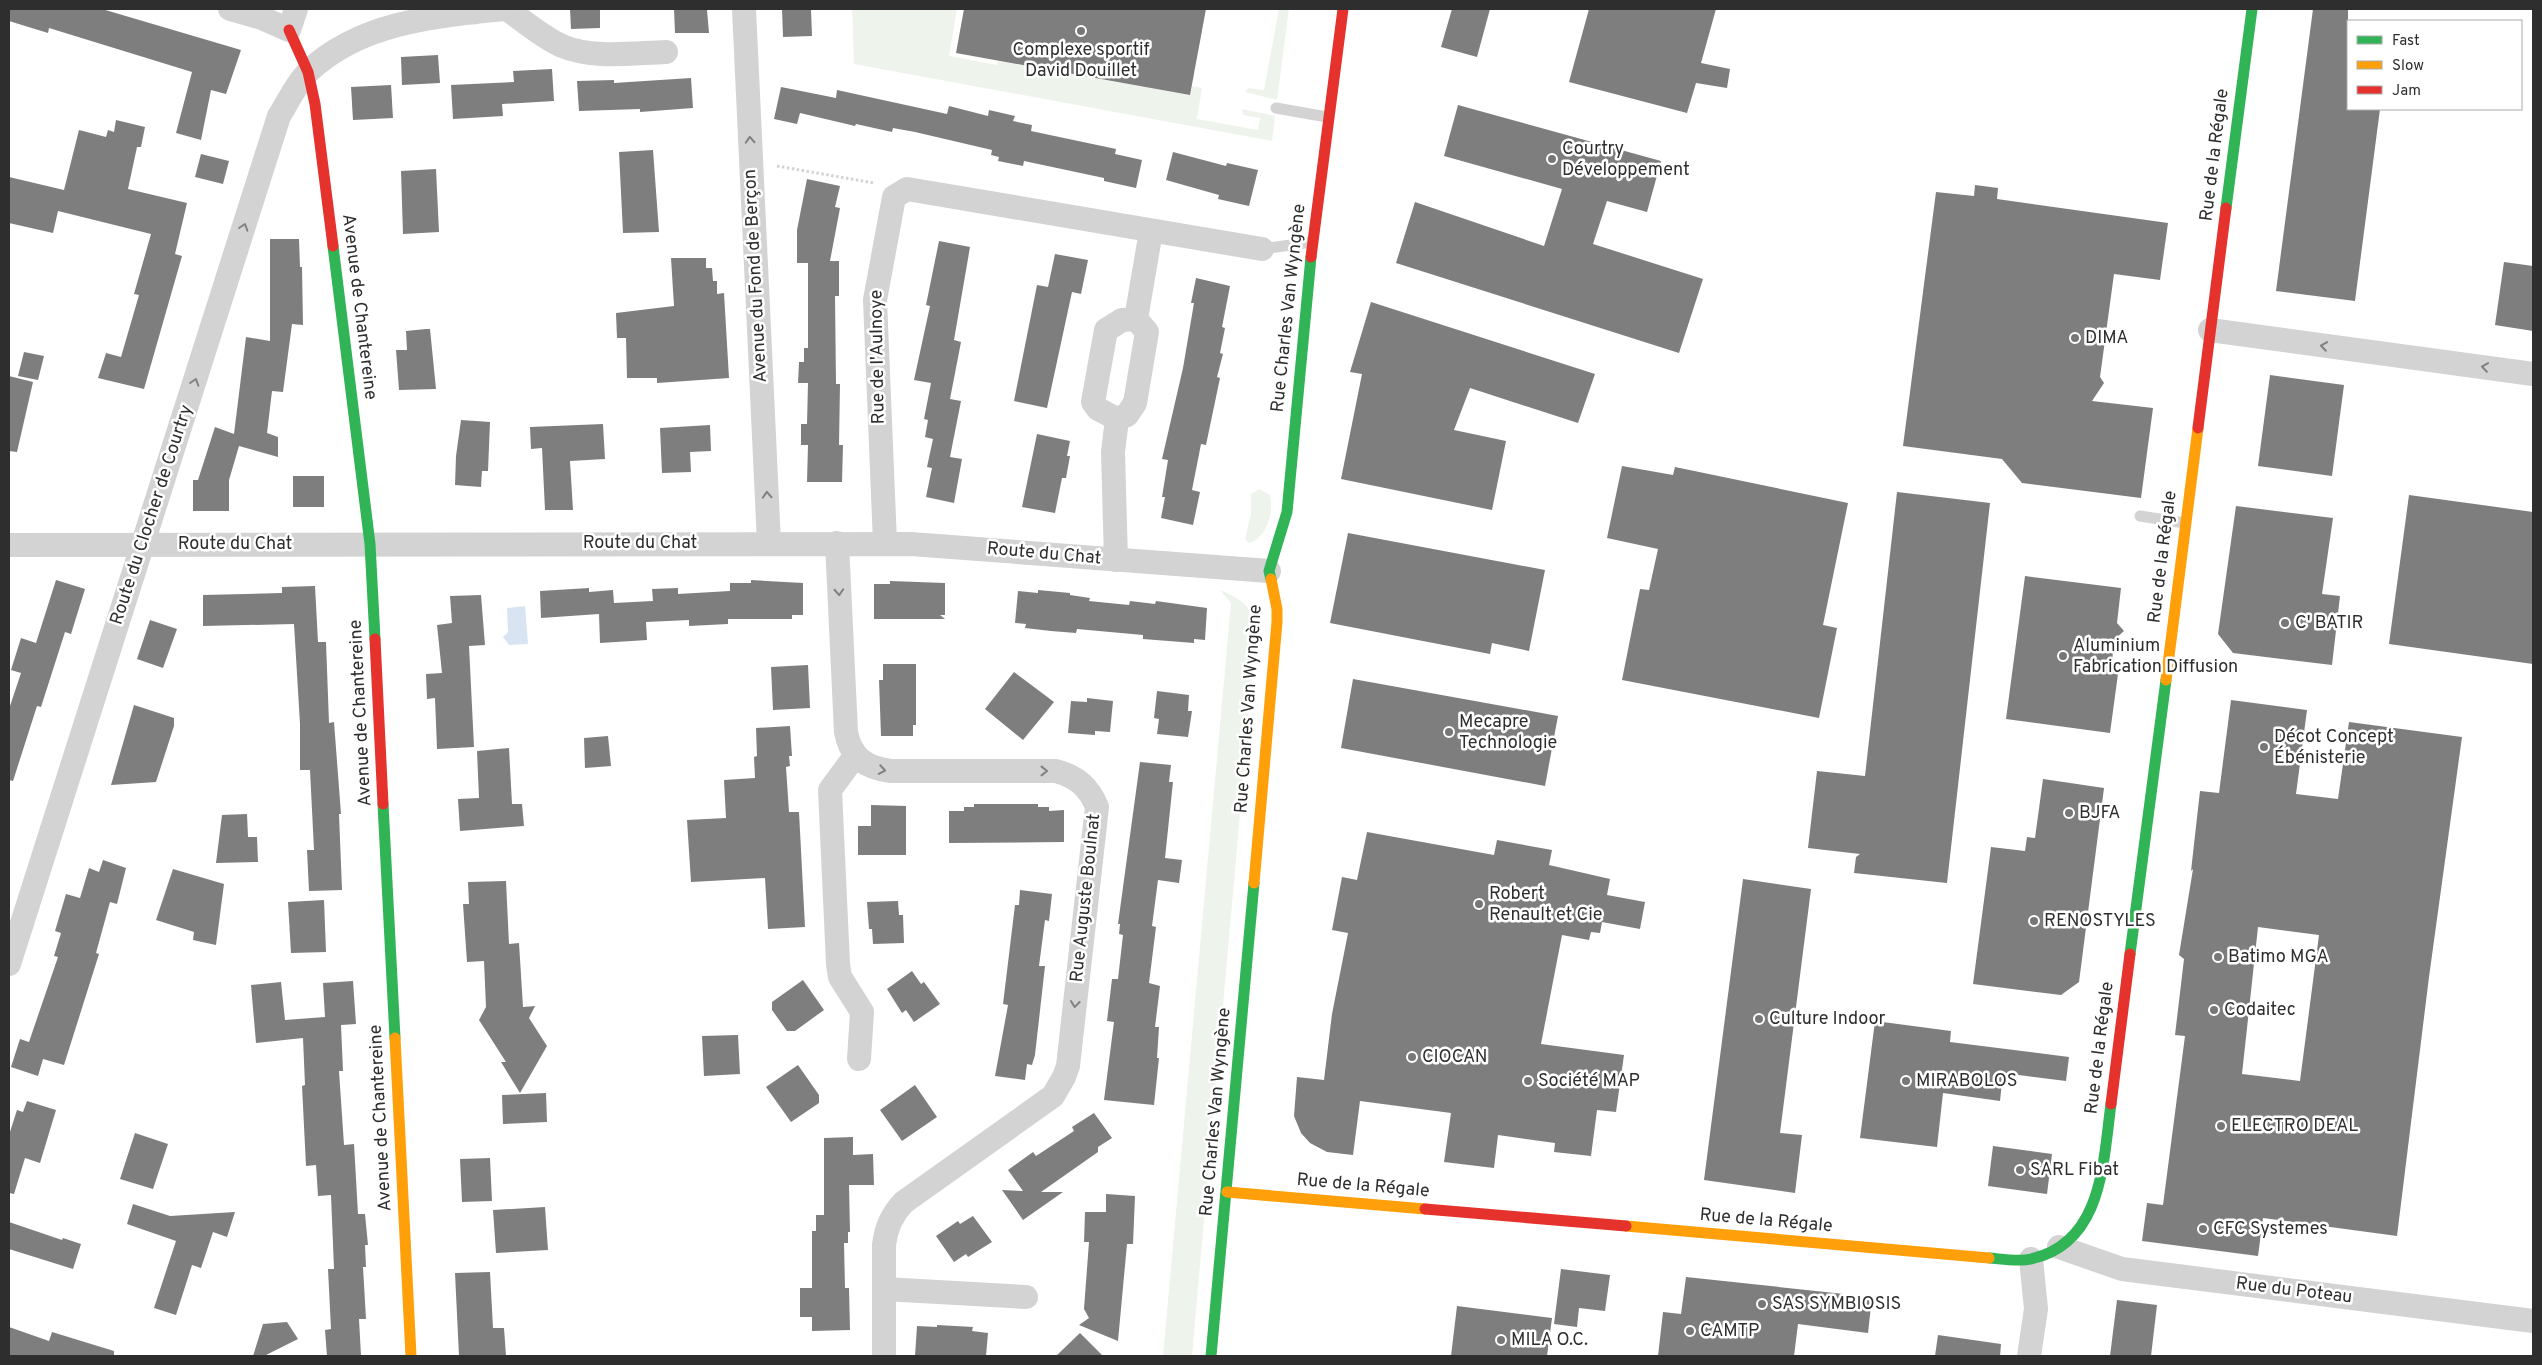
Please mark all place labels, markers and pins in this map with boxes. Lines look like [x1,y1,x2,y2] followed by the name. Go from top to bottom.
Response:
[1075,25,1087,37] marker: Complexe sportif David Douillet
[1012,39,1150,83] place label: Complexe sportif David Douillet
[1562,138,1690,182] place label: Courtry Développement
[1546,153,1558,165] marker: Courtry Développement
[2085,327,2129,350] place label: DIMA
[2069,332,2081,344] marker: DIMA
[2295,612,2364,635] place label: C' BATIR
[2279,617,2291,629] marker: C' BATIR
[2073,635,2238,679] place label: Aluminium Fabrication Diffusion
[2057,650,2069,662] marker: Aluminium Fabrication Diffusion
[1459,711,1557,755] place label: Mecapre Technologie
[1443,726,1455,738] marker: Mecapre Technologie
[2274,726,2394,770] place label: Décot Concept Ébénisterie
[2258,741,2270,753] marker: Décot Concept Ébénisterie
[2079,802,2120,825] place label: BJFA
[2063,807,2075,819] marker: BJFA
[1489,883,1602,927] place label: Robert Renault et Cie
[1473,898,1485,910] marker: Robert Renault et Cie
[2044,910,2156,933] place label: RENOSTYLES
[2028,915,2040,927] marker: RENOSTYLES
[2228,946,2329,969] place label: Batimo MGA
[2212,951,2224,963] marker: Batimo MGA
[2224,999,2296,1022] place label: Codaitec
[2208,1004,2220,1016] marker: Codaitec
[1769,1008,1885,1031] place label: Culture Indoor
[1753,1013,1765,1025] marker: Culture Indoor
[1422,1046,1488,1069] place label: CIOCAN
[1406,1051,1418,1063] marker: CIOCAN
[1538,1070,1640,1093] place label: Société MAP
[1916,1070,2018,1093] place label: MIRABOLOS
[1522,1075,1534,1087] marker: Société MAP
[1900,1075,1912,1087] marker: MIRABOLOS
[2231,1115,2358,1138] place label: ELECTRO DEAL
[2215,1120,2227,1132] marker: ELECTRO DEAL
[2030,1159,2119,1182] place label: SARL Fibat
[2014,1164,2026,1176] marker: SARL Fibat
[2213,1218,2328,1241] place label: CFC Systemes
[2197,1223,2209,1235] marker: CFC Systemes
[1772,1293,1901,1316] place label: SAS SYMBIOSIS
[1756,1298,1768,1310] marker: SAS SYMBIOSIS
[1700,1320,1759,1343] place label: CAMTP
[1684,1325,1696,1337] marker: CAMTP
[1511,1329,1588,1352] place label: MILA O.C.
[1495,1334,1507,1346] marker: MILA O.C.

